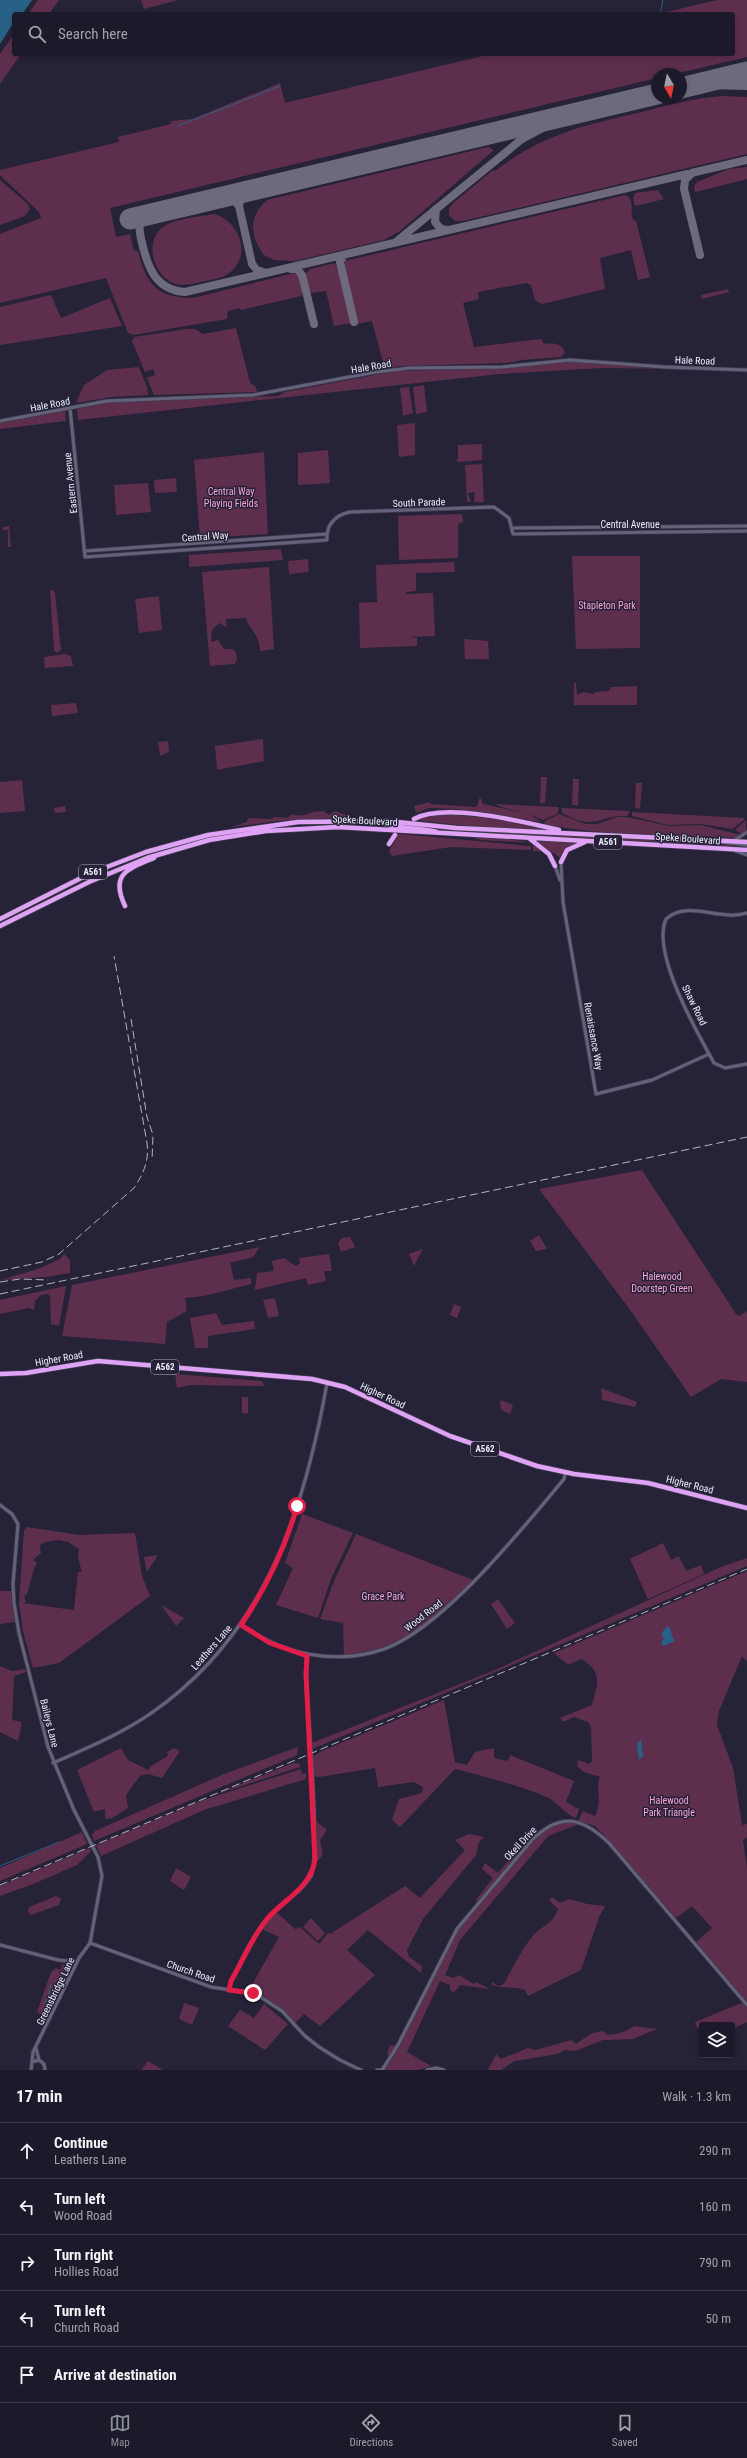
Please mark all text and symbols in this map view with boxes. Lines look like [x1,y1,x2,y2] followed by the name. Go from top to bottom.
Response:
[12,12,735,56] search box
[26,23,48,45] icon: search
[58,25,128,43] text: Search here
[651,68,687,104] north arrow
[675,354,715,367] street label: Hale Road
[350,358,392,375] street label: Hale Road
[29,395,71,414] street label: Hale Road
[62,452,79,514] street label: Eastern Avenue
[204,486,259,509] park label: Central Way Playing Fields
[392,496,446,509] street label: South Parade
[600,519,660,530] street label: Central Avenue
[181,529,229,544] street label: Central Way
[578,600,636,611] park label: Stapleton Park
[332,813,398,828] street label: Speke Boulevard
[655,831,721,846] street label: Speke Boulevard
[594,835,622,849] road number: A561
[79,865,107,879] road number: A561
[680,983,709,1027] street label: Shaw Road
[582,1001,605,1071] street label: Renaissance Way
[631,1271,693,1294] park label: Halewood Doorstep Green
[34,1349,84,1368] street label: Higher Road
[151,1360,179,1374] road number: A562
[359,1380,407,1411] street label: Higher Road
[471,1442,499,1456] road number: A562
[665,1473,715,1496] street label: Higher Road
[288,1497,306,1515] route start
[362,1591,405,1602] park label: Grace Park
[402,1597,444,1634] street label: Wood Road
[189,1622,234,1672] street label: Leathers Lane
[38,1698,61,1749] street label: Baileys Lane
[643,1795,695,1818] park label: Halewood Park Triangle
[502,1824,539,1862] street label: Okell Drive
[34,1955,77,2027] street label: Greensbridge Lane
[165,1958,216,1985] street label: Church Road
[244,1984,262,2002] route end
[699,2022,735,2058] map controls
[699,2022,735,2058] button: layers
[16,2086,62,2106] text: 17 min
[662,2089,731,2104] text: Walk · 1.3 km
[54,2134,108,2152] text: Continue
[16,2140,38,2162] icon: ahead
[699,2143,731,2158] text: 290 m
[54,2152,126,2167] text: Leathers Lane
[54,2190,105,2208] text: Turn left
[16,2196,38,2218] icon: left
[699,2199,731,2214] text: 160 m
[54,2208,112,2223] text: Wood Road
[54,2246,113,2264] text: Turn right
[16,2252,38,2274] icon: right
[699,2255,731,2270] text: 790 m
[54,2264,119,2279] text: Hollies Road
[54,2302,105,2320] text: Turn left
[16,2308,38,2330] icon: left
[705,2311,731,2326] text: 50 m
[54,2320,119,2335] text: Church Road
[16,2364,38,2386] icon: arrive
[54,2366,177,2384] text: Arrive at destination
[109,2412,131,2449] tab: Map
[349,2412,393,2449] tab: Directions
[612,2412,638,2449] tab: Saved

